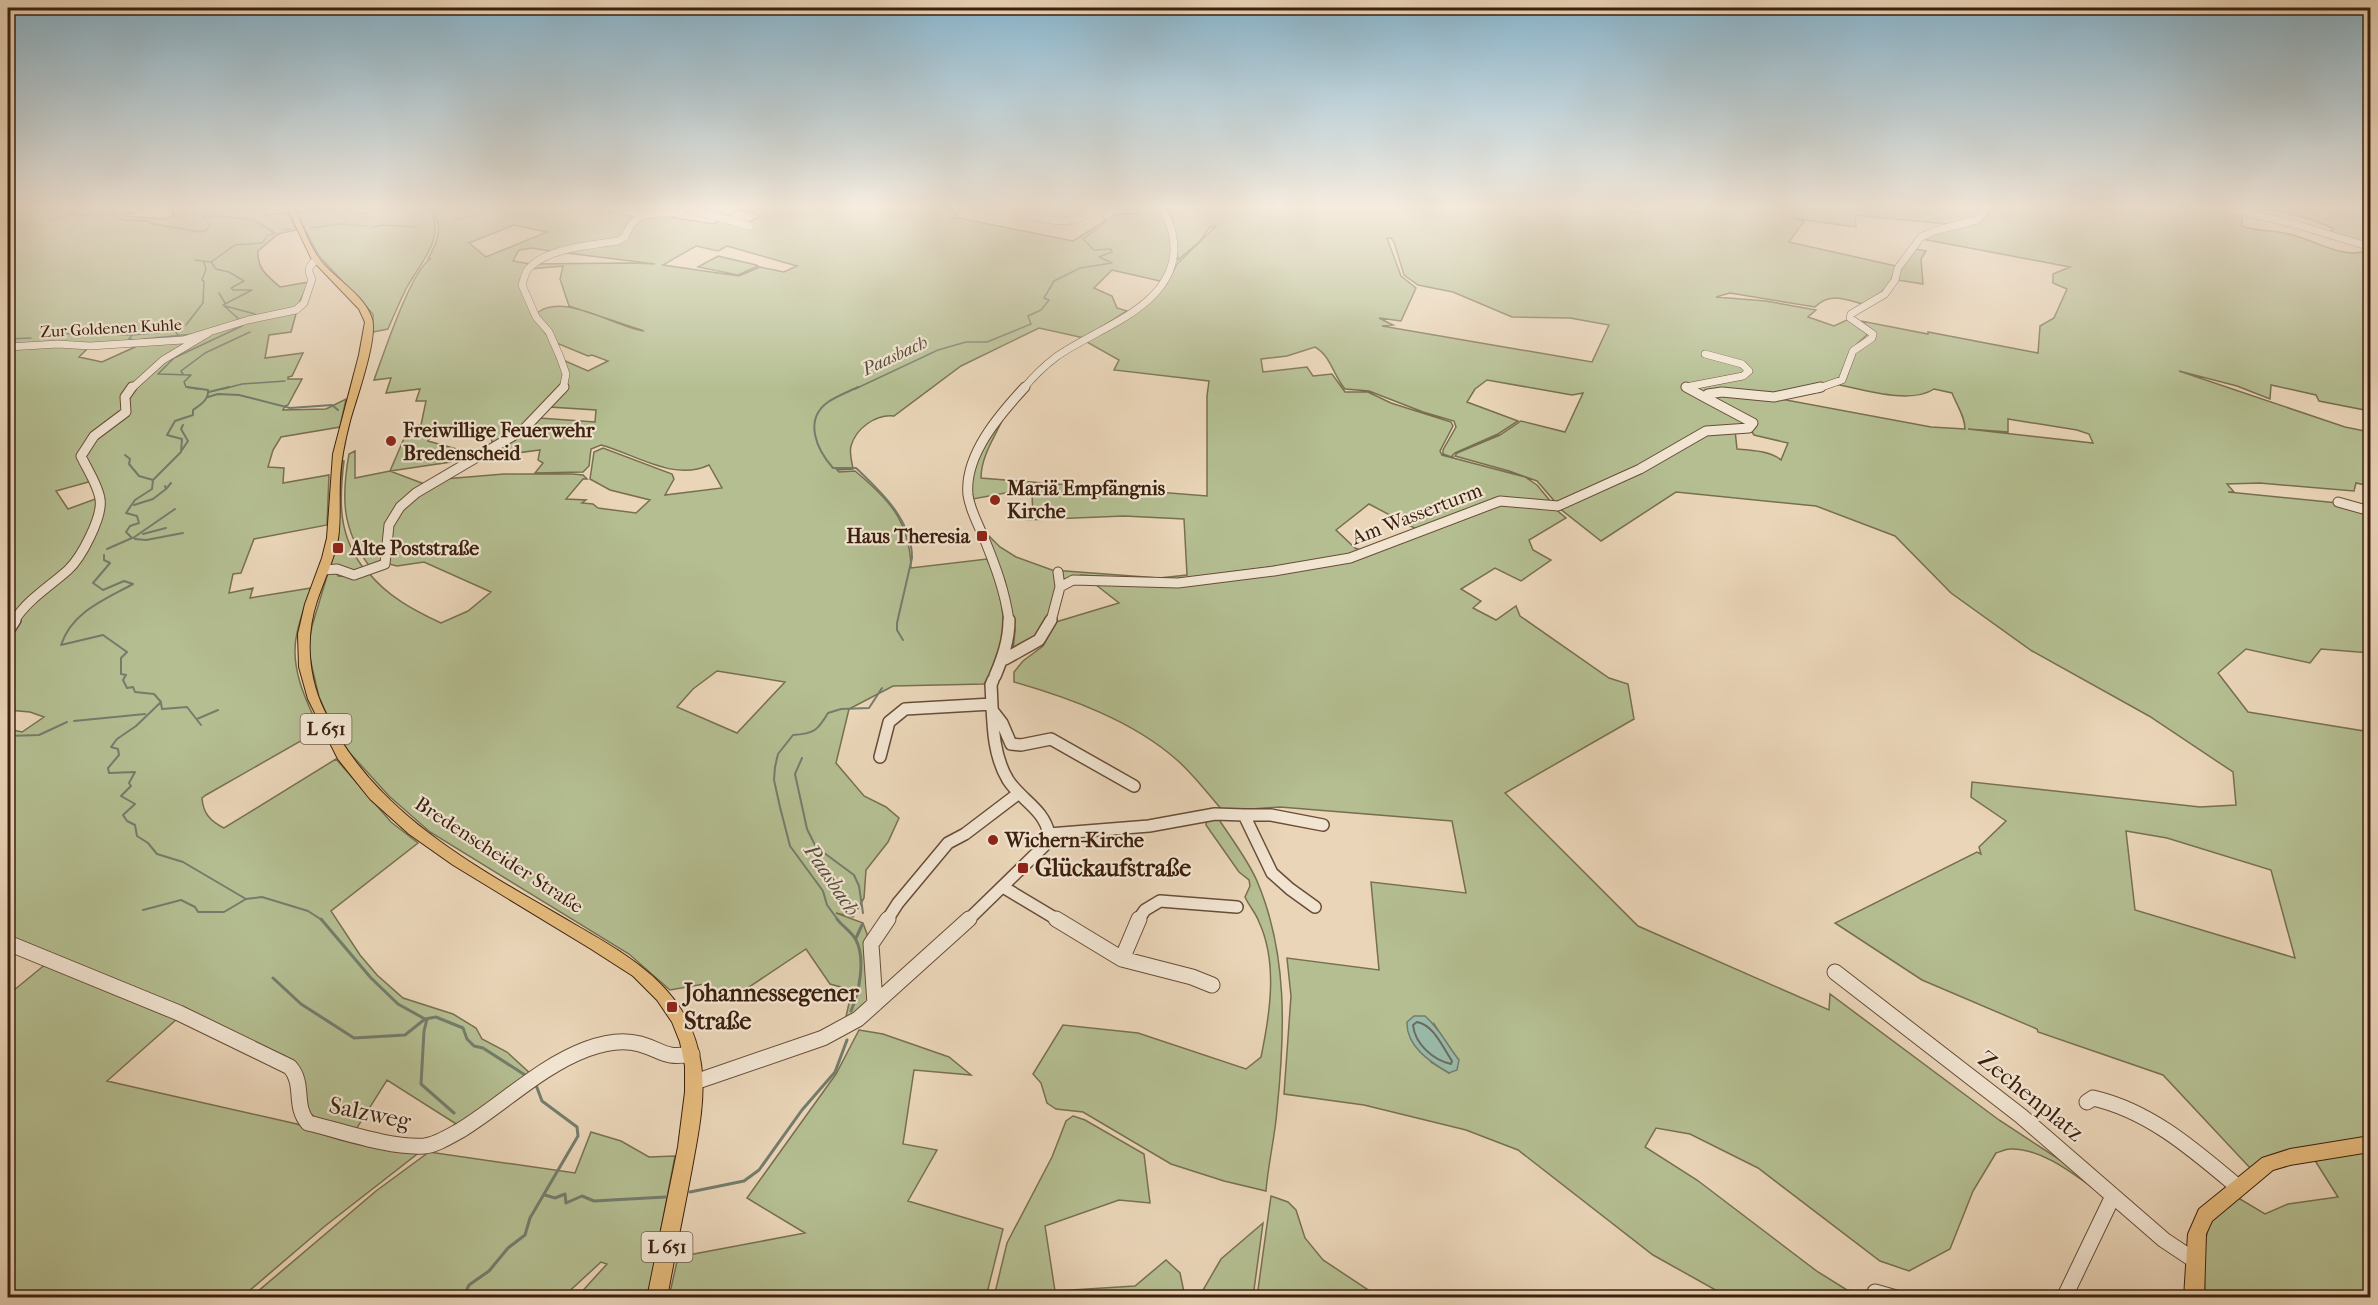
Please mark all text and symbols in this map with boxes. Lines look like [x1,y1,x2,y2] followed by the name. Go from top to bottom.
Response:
[40,315,182,341] street label: Zur Goldenen Kuhle
[858,332,931,381] water label: Paasbach
[402,419,595,465] place label: Freiwillige Feuerwehr Bredenscheid
[384,434,398,448] marker: Freiwillige Feuerwehr Bredenscheid
[1006,477,1166,523] place label: Mariä Empfängnis Kirche
[1347,478,1486,550] street label: Am Wasserturm
[988,493,1002,507] marker: Mariä Empfängnis Kirche
[846,525,971,548] place label: Haus Theresia
[975,529,989,543] marker: Haus Theresia
[348,537,479,560] place label: Alte Poststraße
[331,541,345,555] marker: Alte Poststraße
[300,714,352,744] road number: L 651
[410,792,588,918] street label: Bredenscheider Straße
[1004,829,1144,852] place label: Wichern-Kirche
[986,833,1000,847] marker: Wichern-Kirche
[799,839,865,920] water label: Paasbach
[1035,854,1191,882] place label: Glückaufstraße
[1016,861,1030,875] marker: Glückaufstraße
[682,979,860,1035] place label: Johannessegener Straße
[665,1000,679,1014] marker: Johannessegener Straße
[1973,1045,2090,1147] street label: Zechenplatz
[327,1091,415,1136] street label: Salzweg
[642,1232,692,1262] road number: L 651

